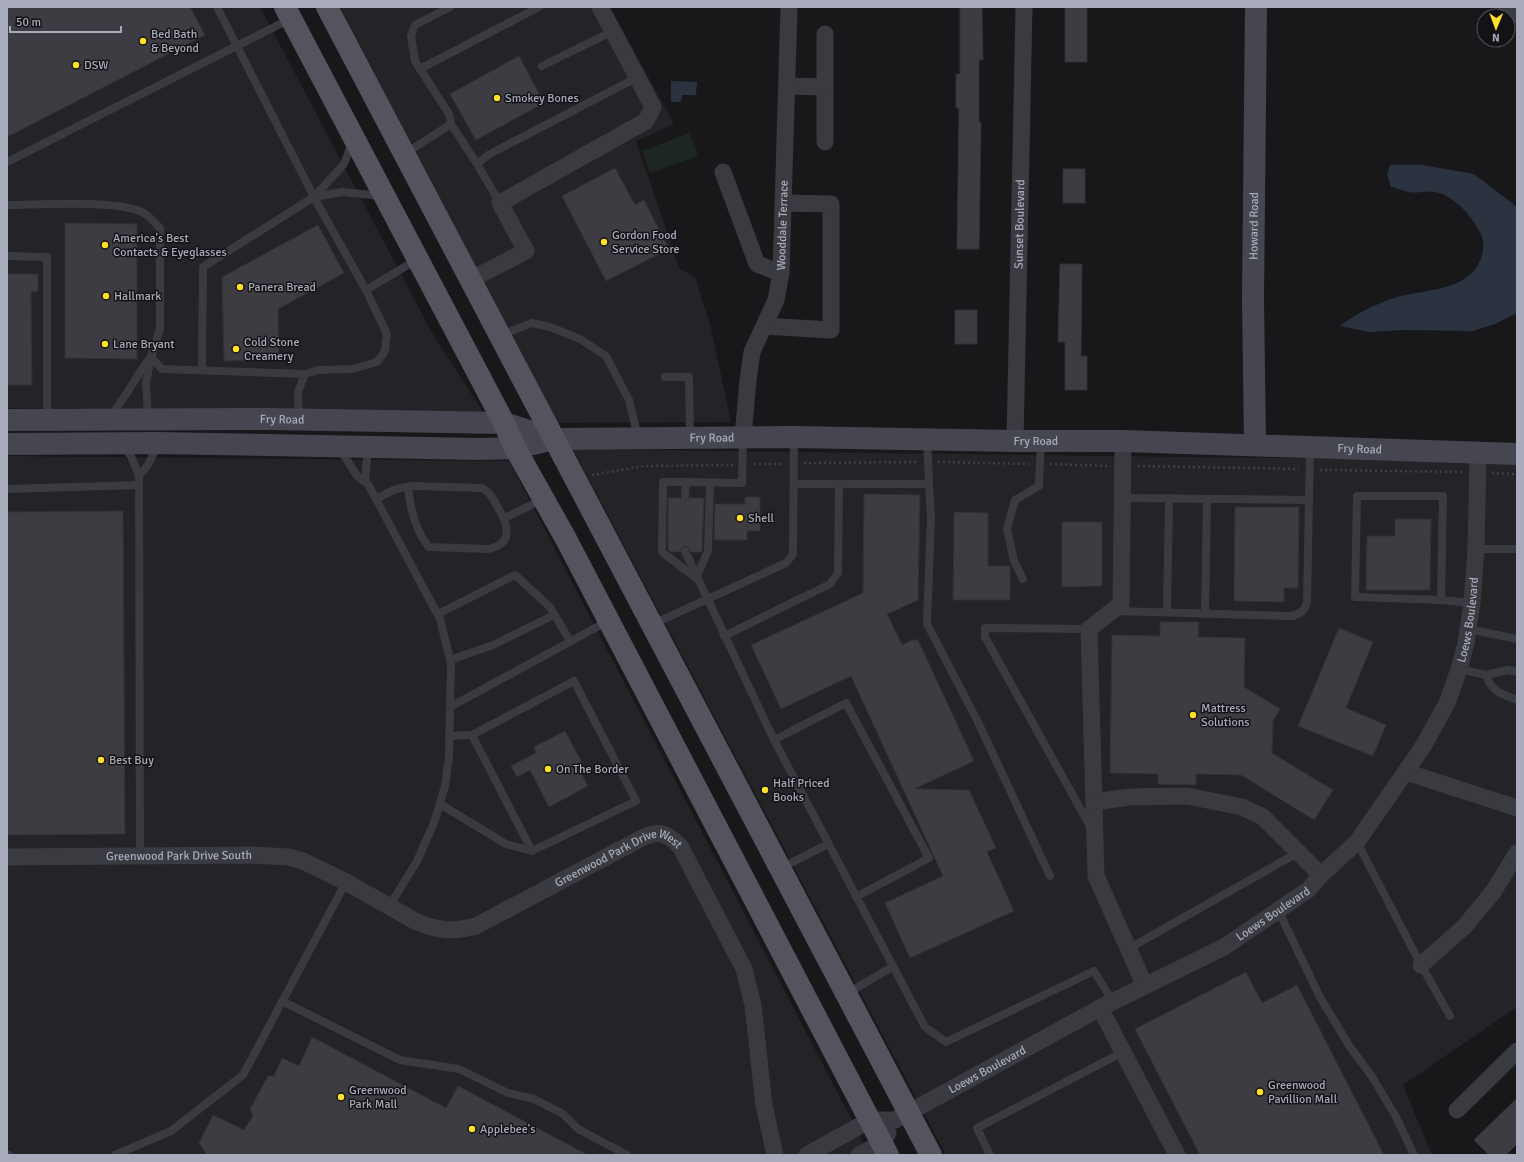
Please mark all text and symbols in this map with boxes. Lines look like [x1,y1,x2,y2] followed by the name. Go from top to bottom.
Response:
[10,8,121,34] scale bar
[1476,8,1516,48] north arrow
[16,15,41,30] text: 50 m
[151,27,199,56] place label: Bed Bath & Beyond
[1492,31,1500,44] text: N
[138,36,148,46] marker: Bed Bath & Beyond
[84,58,108,73] place label: DSW
[71,60,81,70] marker: DSW
[505,91,579,106] place label: Smokey Bones
[492,93,502,103] marker: Smokey Bones
[1012,179,1028,269] street label: Sunset Boulevard
[774,180,792,271] street label: Wooddale Terrace
[1246,192,1262,260] street label: Howard Road
[612,228,679,257] place label: Gordon Food Service Store
[113,231,227,260] place label: America's Best Contacts & Eyeglasses
[599,237,609,247] marker: Gordon Food Service Store
[100,240,110,250] marker: America's Best Contacts & Eyeglasses
[248,280,316,295] place label: Panera Bread
[235,282,245,292] marker: Panera Bread
[114,289,161,304] place label: Hallmark
[101,291,111,301] marker: Hallmark
[244,335,299,364] place label: Cold Stone Creamery
[113,337,175,352] place label: Lane Bryant
[100,339,110,349] marker: Lane Bryant
[231,344,241,354] marker: Cold Stone Creamery
[260,412,304,428] street label: Fry Road
[689,430,734,446] street label: Fry Road
[1014,434,1058,449] street label: Fry Road
[1337,441,1382,458] street label: Fry Road
[748,511,775,526] place label: Shell
[735,513,745,523] marker: Shell
[1454,577,1482,664] street label: Loews Boulevard
[1201,701,1249,730] place label: Mattress Solutions
[1188,710,1198,720] marker: Mattress Solutions
[109,753,154,768] place label: Best Buy
[96,755,106,765] marker: Best Buy
[556,762,629,777] place label: On The Border
[543,764,553,774] marker: On The Border
[773,776,830,805] place label: Half Priced Books
[760,785,770,795] marker: Half Priced Books
[552,826,685,891] street label: Greenwood Park Drive West
[106,848,252,864] street label: Greenwood Park Drive South
[1233,884,1313,945] street label: Loews Boulevard
[946,1043,1029,1097] street label: Loews Boulevard
[1268,1078,1338,1107] place label: Greenwood Pavillion Mall
[349,1083,407,1112] place label: Greenwood Park Mall
[1255,1087,1265,1097] marker: Greenwood Pavillion Mall
[336,1092,346,1102] marker: Greenwood Park Mall
[480,1122,536,1137] place label: Applebee's
[467,1124,477,1134] marker: Applebee's

